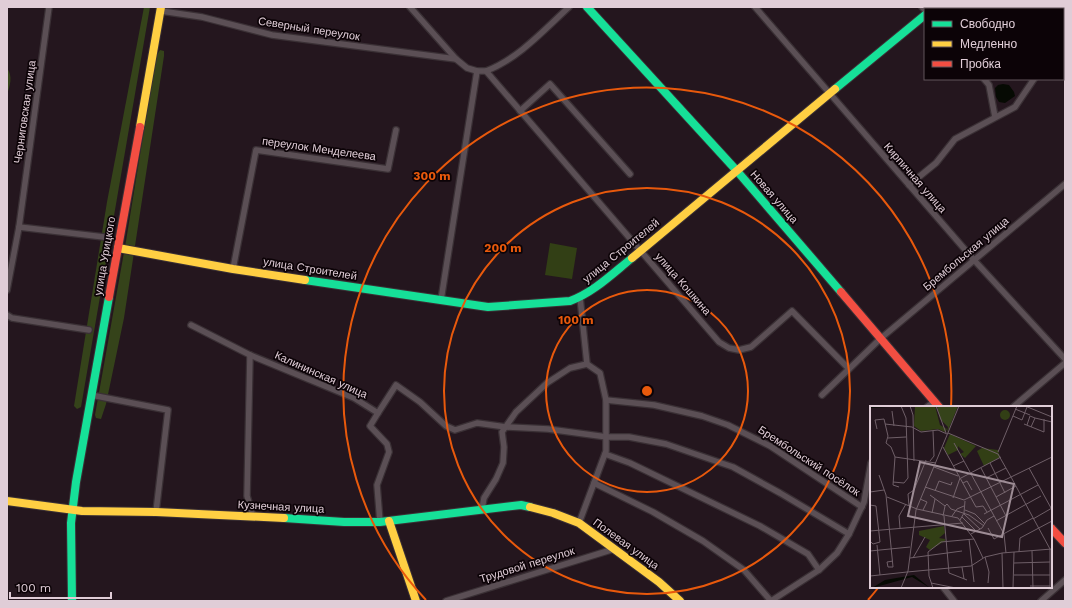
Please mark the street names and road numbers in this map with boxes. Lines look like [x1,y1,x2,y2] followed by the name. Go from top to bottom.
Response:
[257,15,361,43] street label: Северный переулок
[11,59,39,164] street label: Черниговская улица
[261,135,378,164] street label: переулок Менделеева
[881,140,950,216] street label: Кирпичная улица
[747,168,801,227] street label: Новая улица
[921,214,1012,294] street label: Брембольская улица
[92,215,118,297] street label: улица Урицкого
[580,216,662,286] street label: улица Строителей
[652,250,714,319] street label: улица Кошкина
[262,255,358,283] street label: улица Строителей
[273,349,370,402] street label: Калининская улица
[756,423,862,499] street label: Брембольский посёлок
[237,498,325,516] street label: Кузнечная улица
[591,516,662,573] street label: Полевая улица
[478,544,576,586] street label: Трудовой переулок

